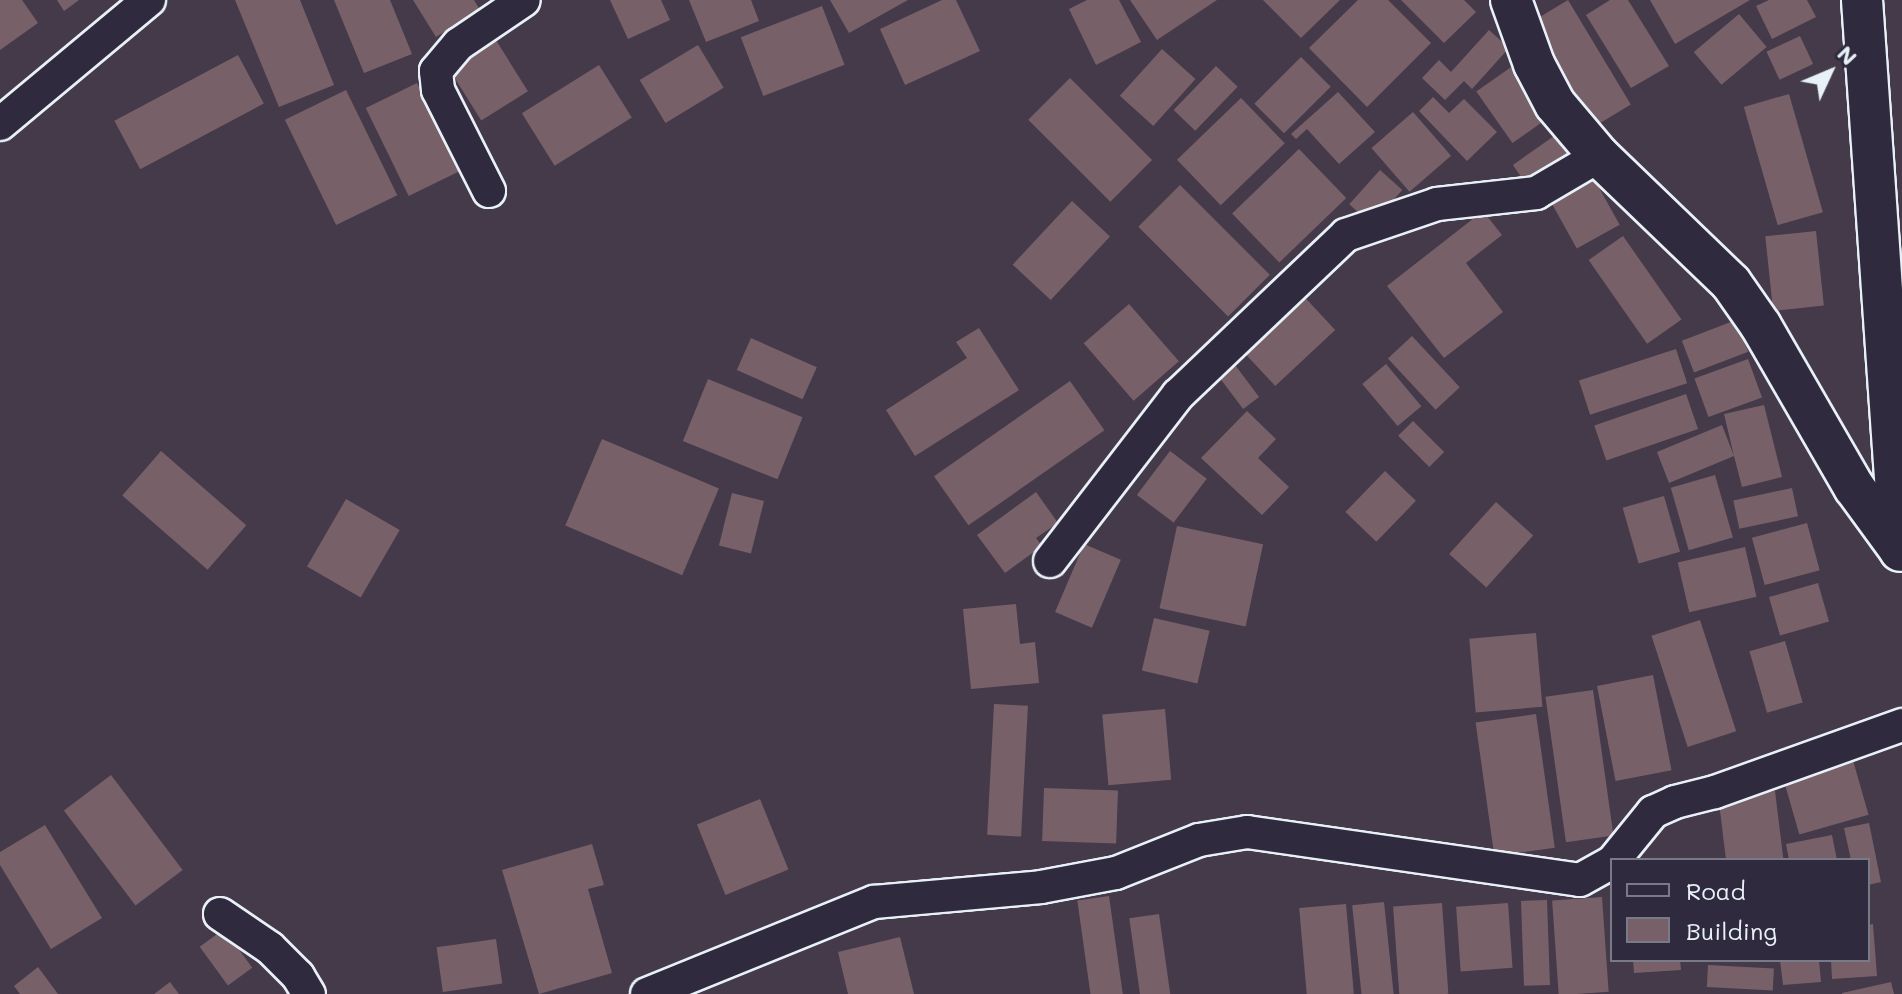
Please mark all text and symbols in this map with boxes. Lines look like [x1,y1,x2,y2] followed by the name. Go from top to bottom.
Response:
[1790,32,1870,112] north arrow
[1831,39,1864,71] text: N
[1610,858,1870,962] legend
[1686,875,1746,906] text: Road
[1686,915,1777,946] text: Building

